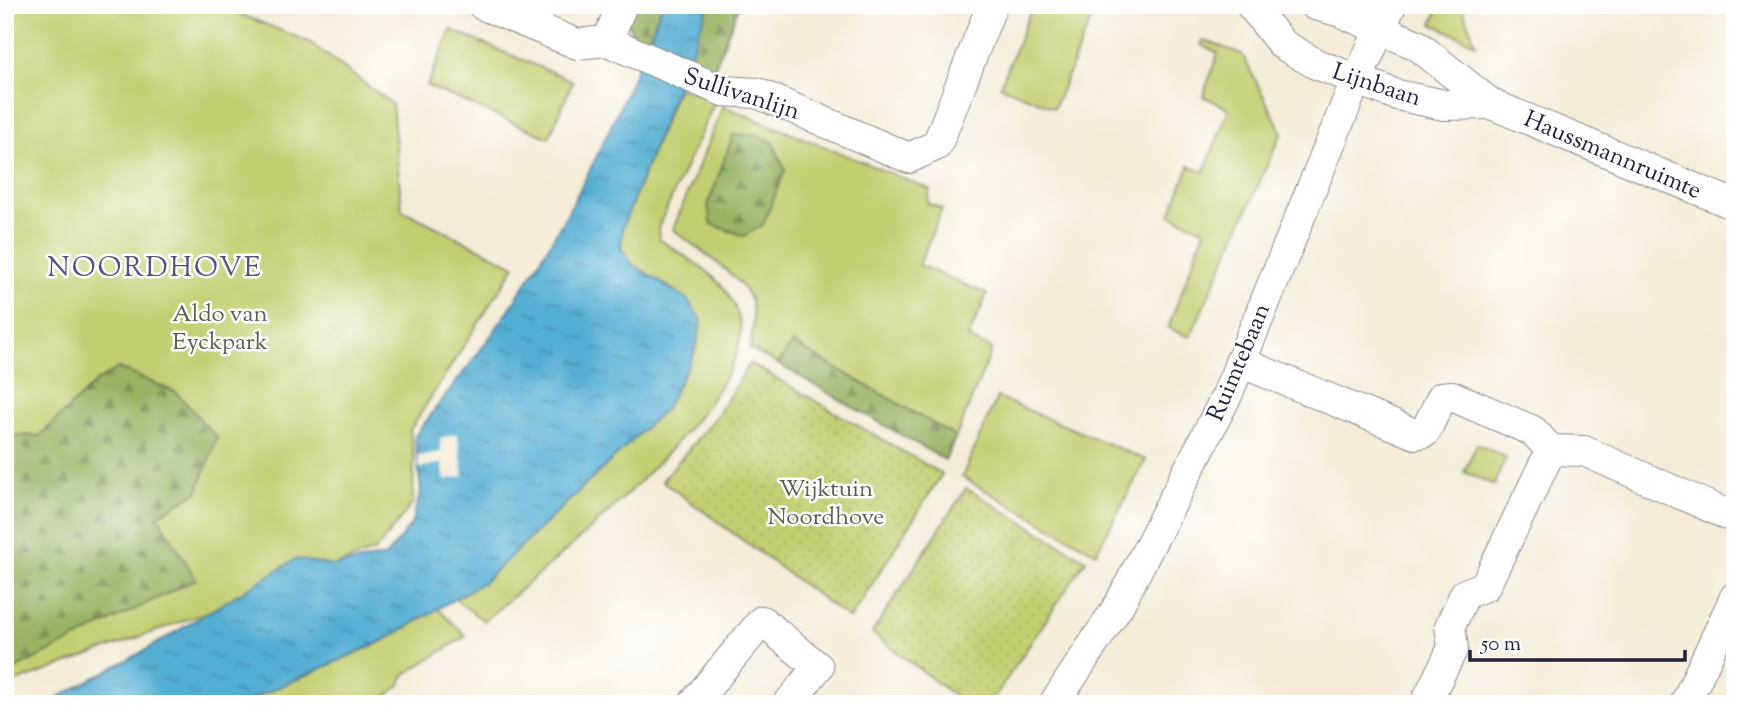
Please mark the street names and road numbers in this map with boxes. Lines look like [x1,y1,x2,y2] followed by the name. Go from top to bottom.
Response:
[1328,56,1425,116] street label: Lijnbaan
[679,60,804,130] street label: Sullivanlijn
[1518,103,1706,209] street label: Haussmannruimte
[1200,298,1280,427] street label: Ruimtebaan

